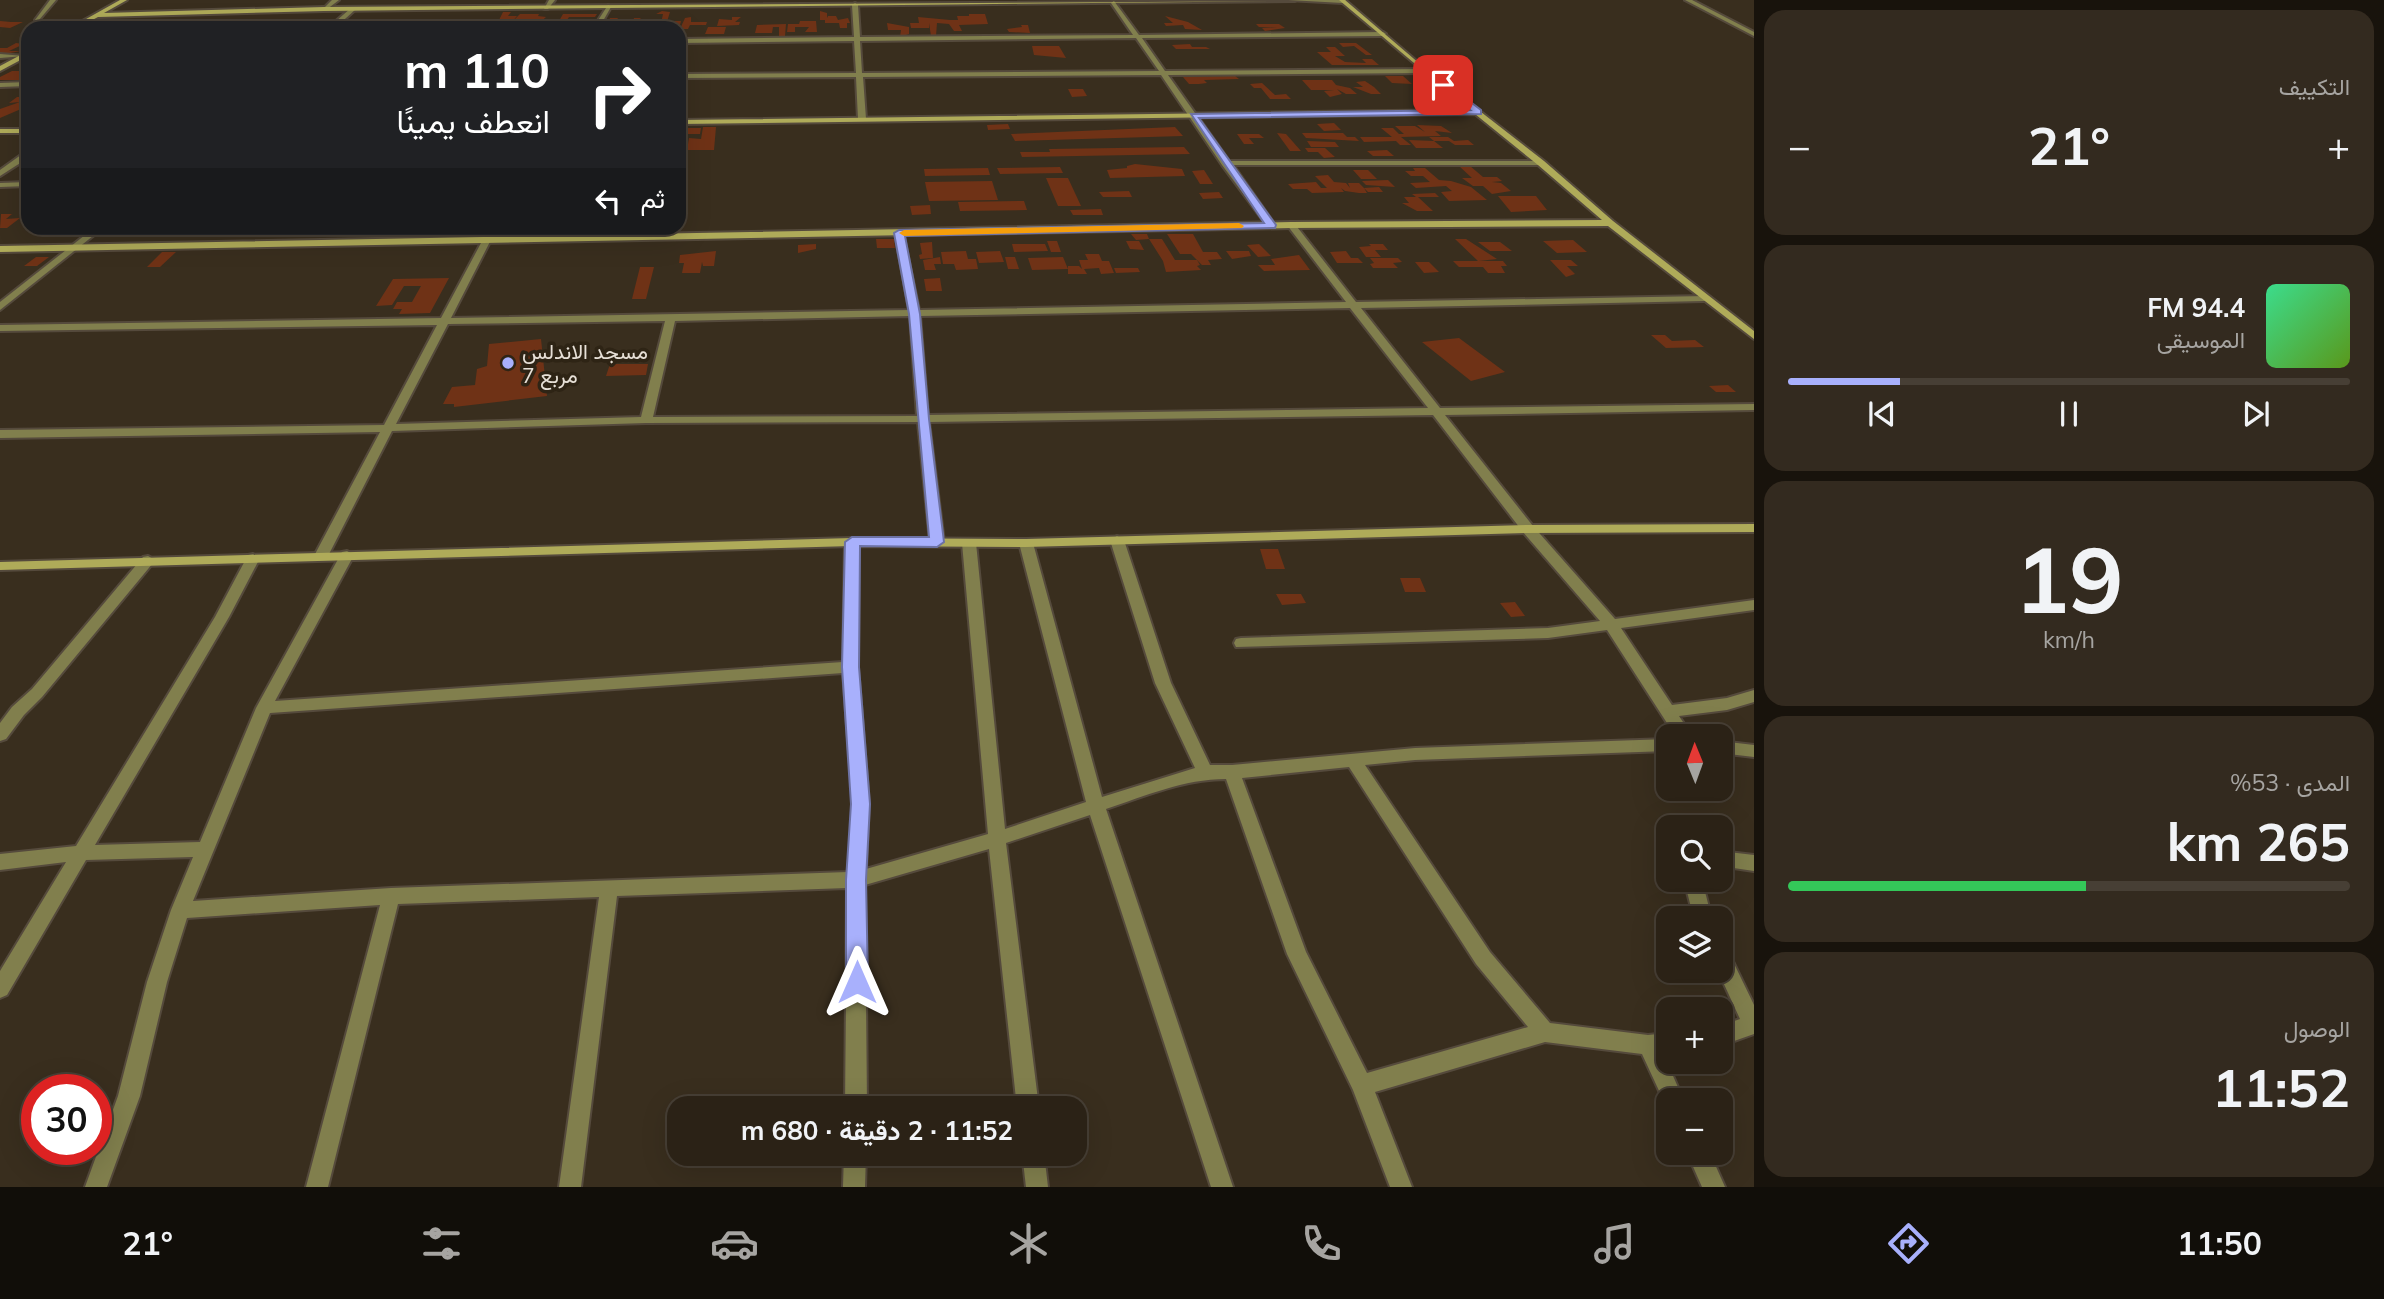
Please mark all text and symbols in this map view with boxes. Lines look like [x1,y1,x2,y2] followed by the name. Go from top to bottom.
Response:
[404,39,550,100] text: 110 m
[574,49,665,140] icon: right
[1413,55,1473,115] pin
[1424,66,1462,104] icon: arrive
[2279,72,2350,101] text: التكييف
[396,101,550,141] text: انعطف يمينًا
[2028,113,2110,178] text: 21°
[1788,122,1811,170] text: −
[2327,122,2350,170] text: +
[589,182,627,220] icon: left
[641,182,665,215] text: ثم
[2147,291,2245,324] text: 94.4 FM
[2157,325,2245,354] text: الموسيقى
[522,338,648,390] place label: مسجد الاندلس مربع 7
[500,355,516,371] marker: مسجد الاندلس مربع 7
[1863,395,1901,433] icon: previous
[2050,395,2088,433] icon: pause
[2237,395,2275,433] icon: next
[2014,522,2124,636] text: 19
[2043,625,2095,654] text: km/h
[1656,724,1732,802] north arrow
[1656,724,1733,1165] map controls
[2230,768,2350,797] text: المدى · 53%
[2167,809,2350,874] text: 265 km
[1656,815,1733,892] button: search
[1656,906,1733,983] button: layers
[820,945,894,1019] position arrow
[1656,997,1733,1074] button: +
[2284,1014,2350,1043] text: الوصول
[2212,1055,2350,1120] text: 11:52
[21,1074,112,1165] speed limit sign: 30
[1656,1088,1733,1165] button: −
[741,1114,1013,1147] text: 11:52 · 2 دقيقة · 680 m
[417,1219,466,1268] icon: filters
[710,1219,759,1268] icon: car
[1004,1219,1053,1268] icon: climate
[1297,1219,1346,1268] icon: phone
[1590,1219,1639,1268] icon: music
[1884,1219,1933,1268] icon: directions
[122,1223,173,1263] text: 21°
[2177,1223,2262,1263] text: 11:50

